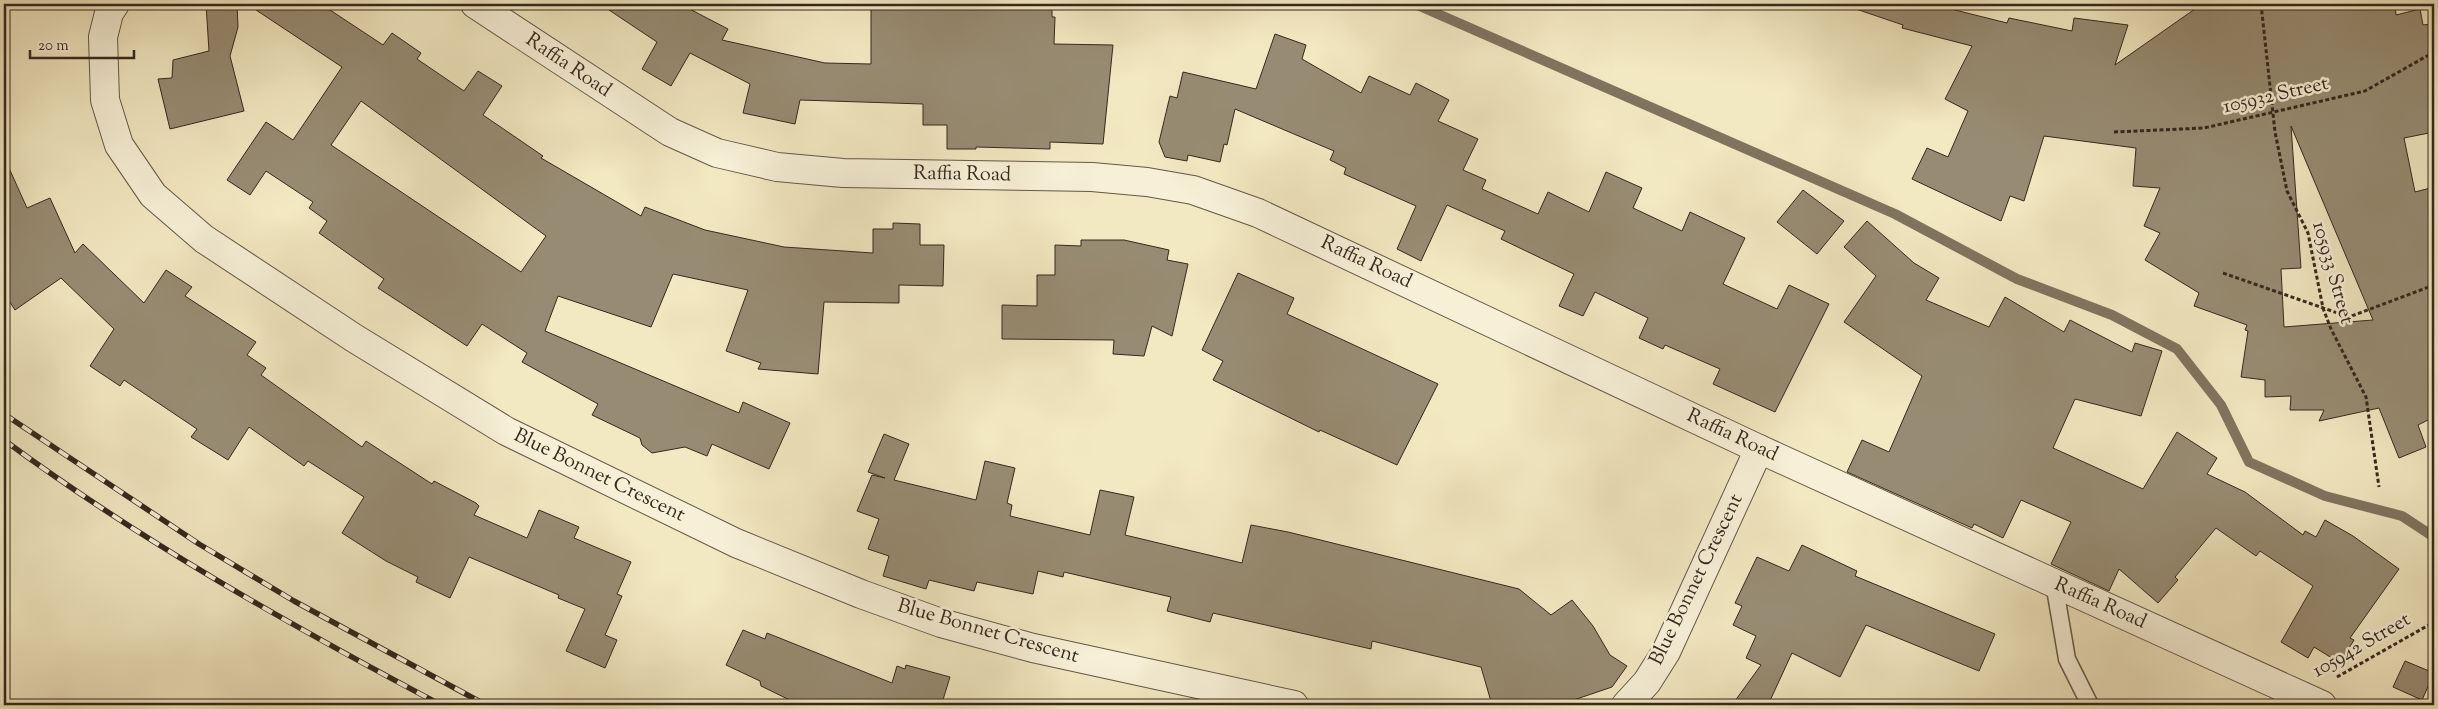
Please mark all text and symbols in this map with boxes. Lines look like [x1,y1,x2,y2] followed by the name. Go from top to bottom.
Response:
[519,27,617,105] street label: Raffia Road
[30,28,134,60] scale bar
[38,36,69,57] text: 20 m
[2221,70,2332,122] street label: 105932 Street
[913,160,1011,190] street label: Raffia Road
[2303,218,2361,328] street label: 105933 Street
[1315,229,1417,297] street label: Raffia Road
[1681,402,1783,470] street label: Raffia Road
[508,422,690,530] street label: Blue Bonnet Crescent
[1643,489,1751,671] street label: Blue Bonnet Crescent
[2049,571,2151,637] street label: Raffia Road
[894,592,1082,672] street label: Blue Bonnet Crescent
[2308,606,2417,686] street label: 105942 Street

